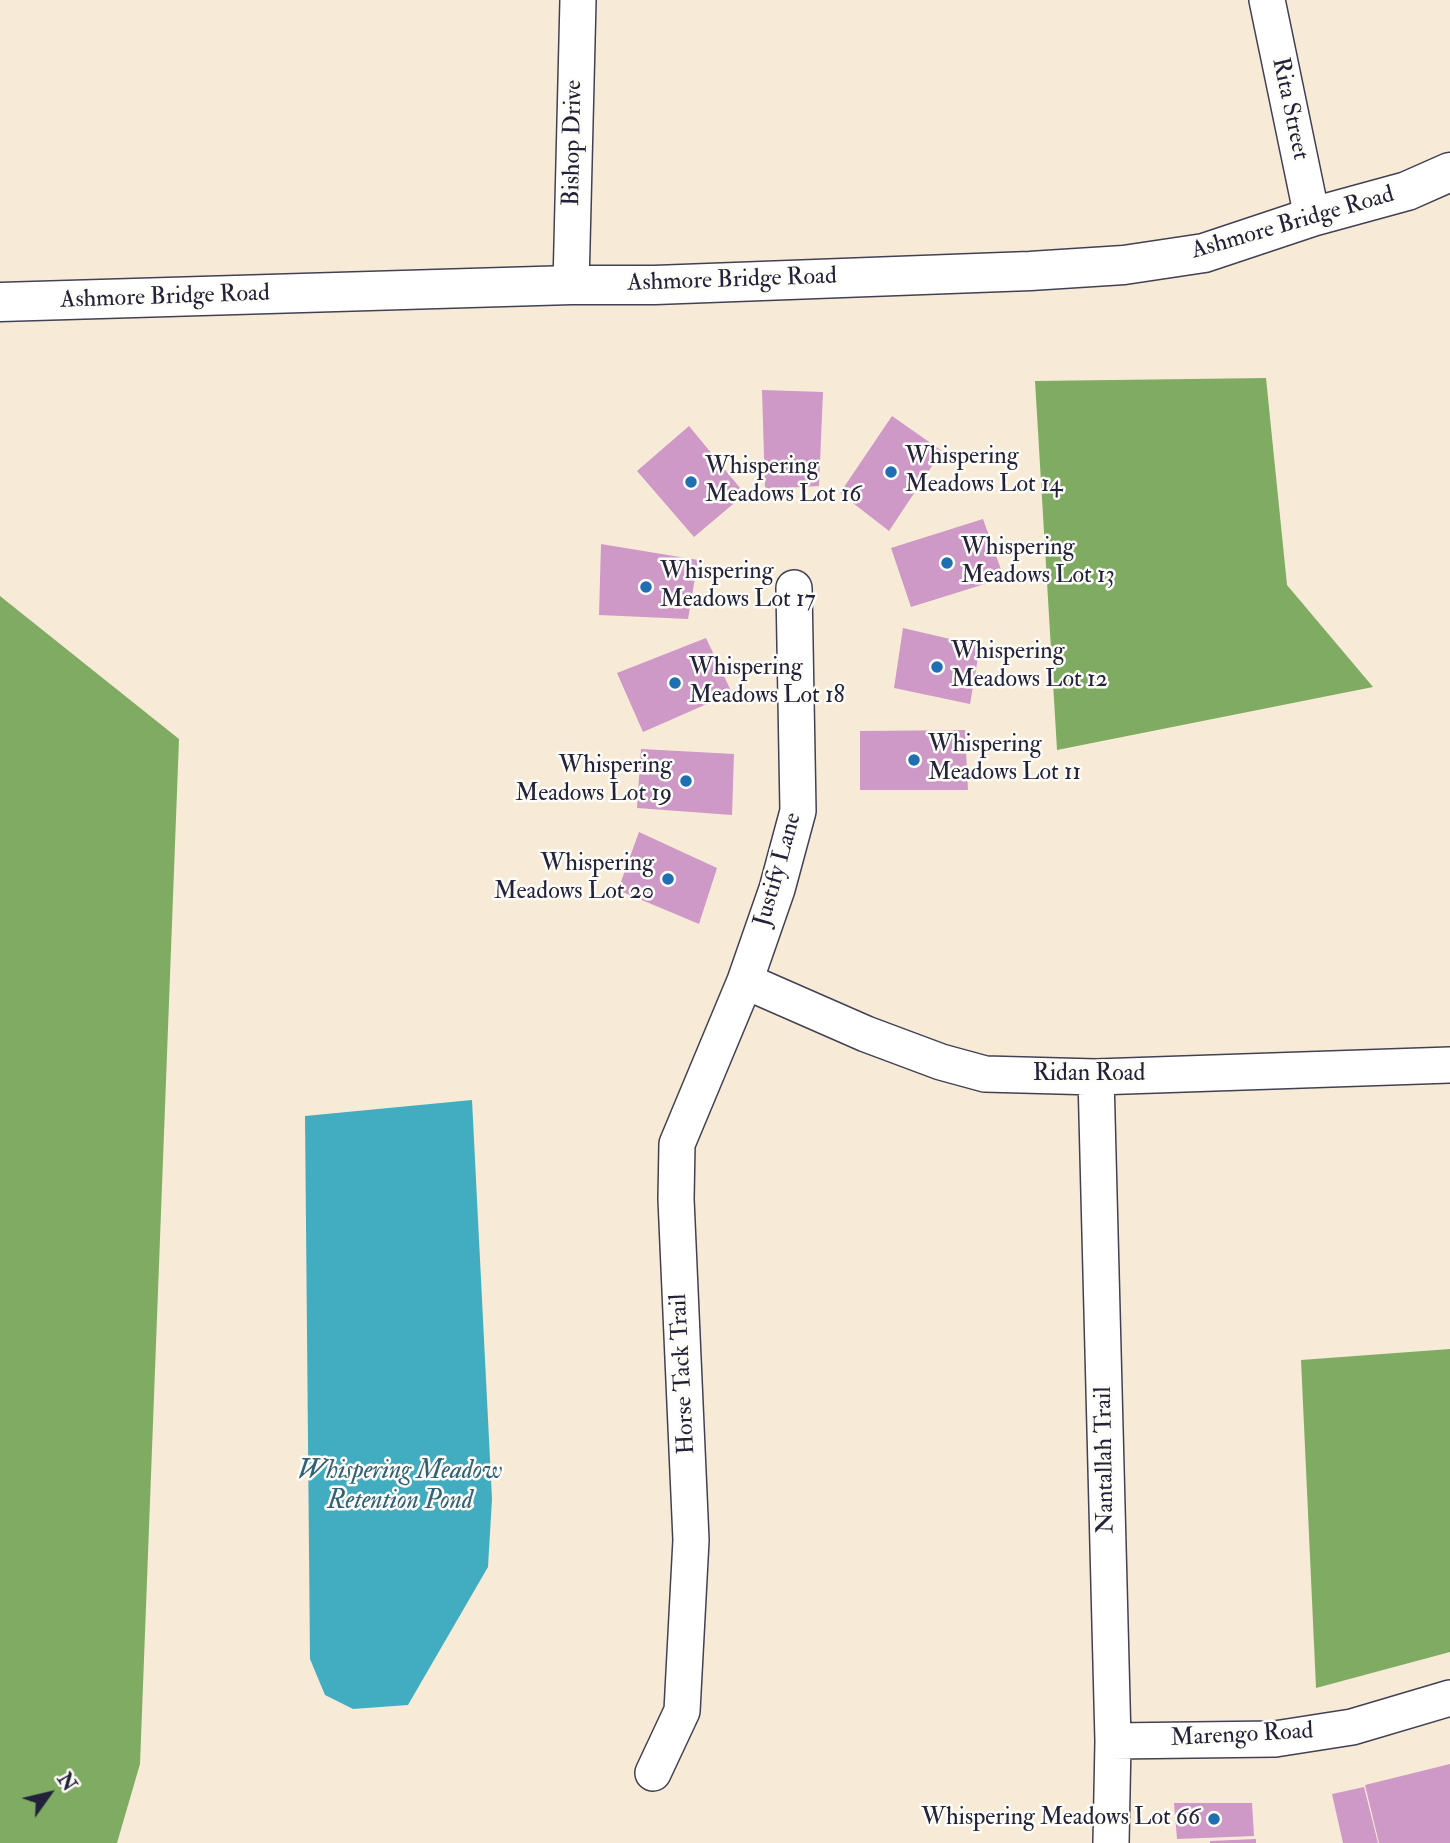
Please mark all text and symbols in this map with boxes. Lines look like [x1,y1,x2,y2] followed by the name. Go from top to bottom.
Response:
[1264,55,1314,163] street label: Rita Street
[558,80,590,206] street label: Bishop Drive
[1188,181,1398,267] street label: Ashmore Bridge Road
[627,263,837,299] street label: Ashmore Bridge Road
[60,280,270,316] street label: Ashmore Bridge Road
[905,444,1062,500] place label: Whispering Meadows Lot 14
[705,454,861,510] place label: Whispering Meadows Lot 16
[883,464,899,480] marker: Whispering Meadows Lot 14
[683,474,699,490] marker: Whispering Meadows Lot 16
[961,535,1115,591] place label: Whispering Meadows Lot 13
[939,555,955,571] marker: Whispering Meadows Lot 13
[660,559,815,615] place label: Whispering Meadows Lot 17
[638,579,654,595] marker: Whispering Meadows Lot 17
[951,639,1108,695] place label: Whispering Meadows Lot 12
[689,655,845,711] place label: Whispering Meadows Lot 18
[929,659,945,675] marker: Whispering Meadows Lot 12
[667,675,683,691] marker: Whispering Meadows Lot 18
[928,732,1081,788] place label: Whispering Meadows Lot 11
[906,752,922,768] marker: Whispering Meadows Lot 11
[515,753,672,809] place label: Whispering Meadows Lot 19
[678,773,694,789] marker: Whispering Meadows Lot 19
[749,810,809,930] street label: Justify Lane
[494,851,654,907] place label: Whispering Meadows Lot 20
[660,871,676,887] marker: Whispering Meadows Lot 20
[1033,1061,1145,1089] street label: Ridan Road
[665,1293,703,1455] street label: Horse Tack Trail
[1090,1386,1122,1534] street label: Nantallah Trail
[297,1456,503,1518] water label: Whispering Meadow Retention Pond
[1170,1718,1314,1754] street label: Marengo Road
[14,1759,84,1829] north arrow
[52,1768,81,1796] text: N
[921,1805,1200,1833] place label: Whispering Meadows Lot 66
[1206,1811,1222,1827] marker: Whispering Meadows Lot 66

